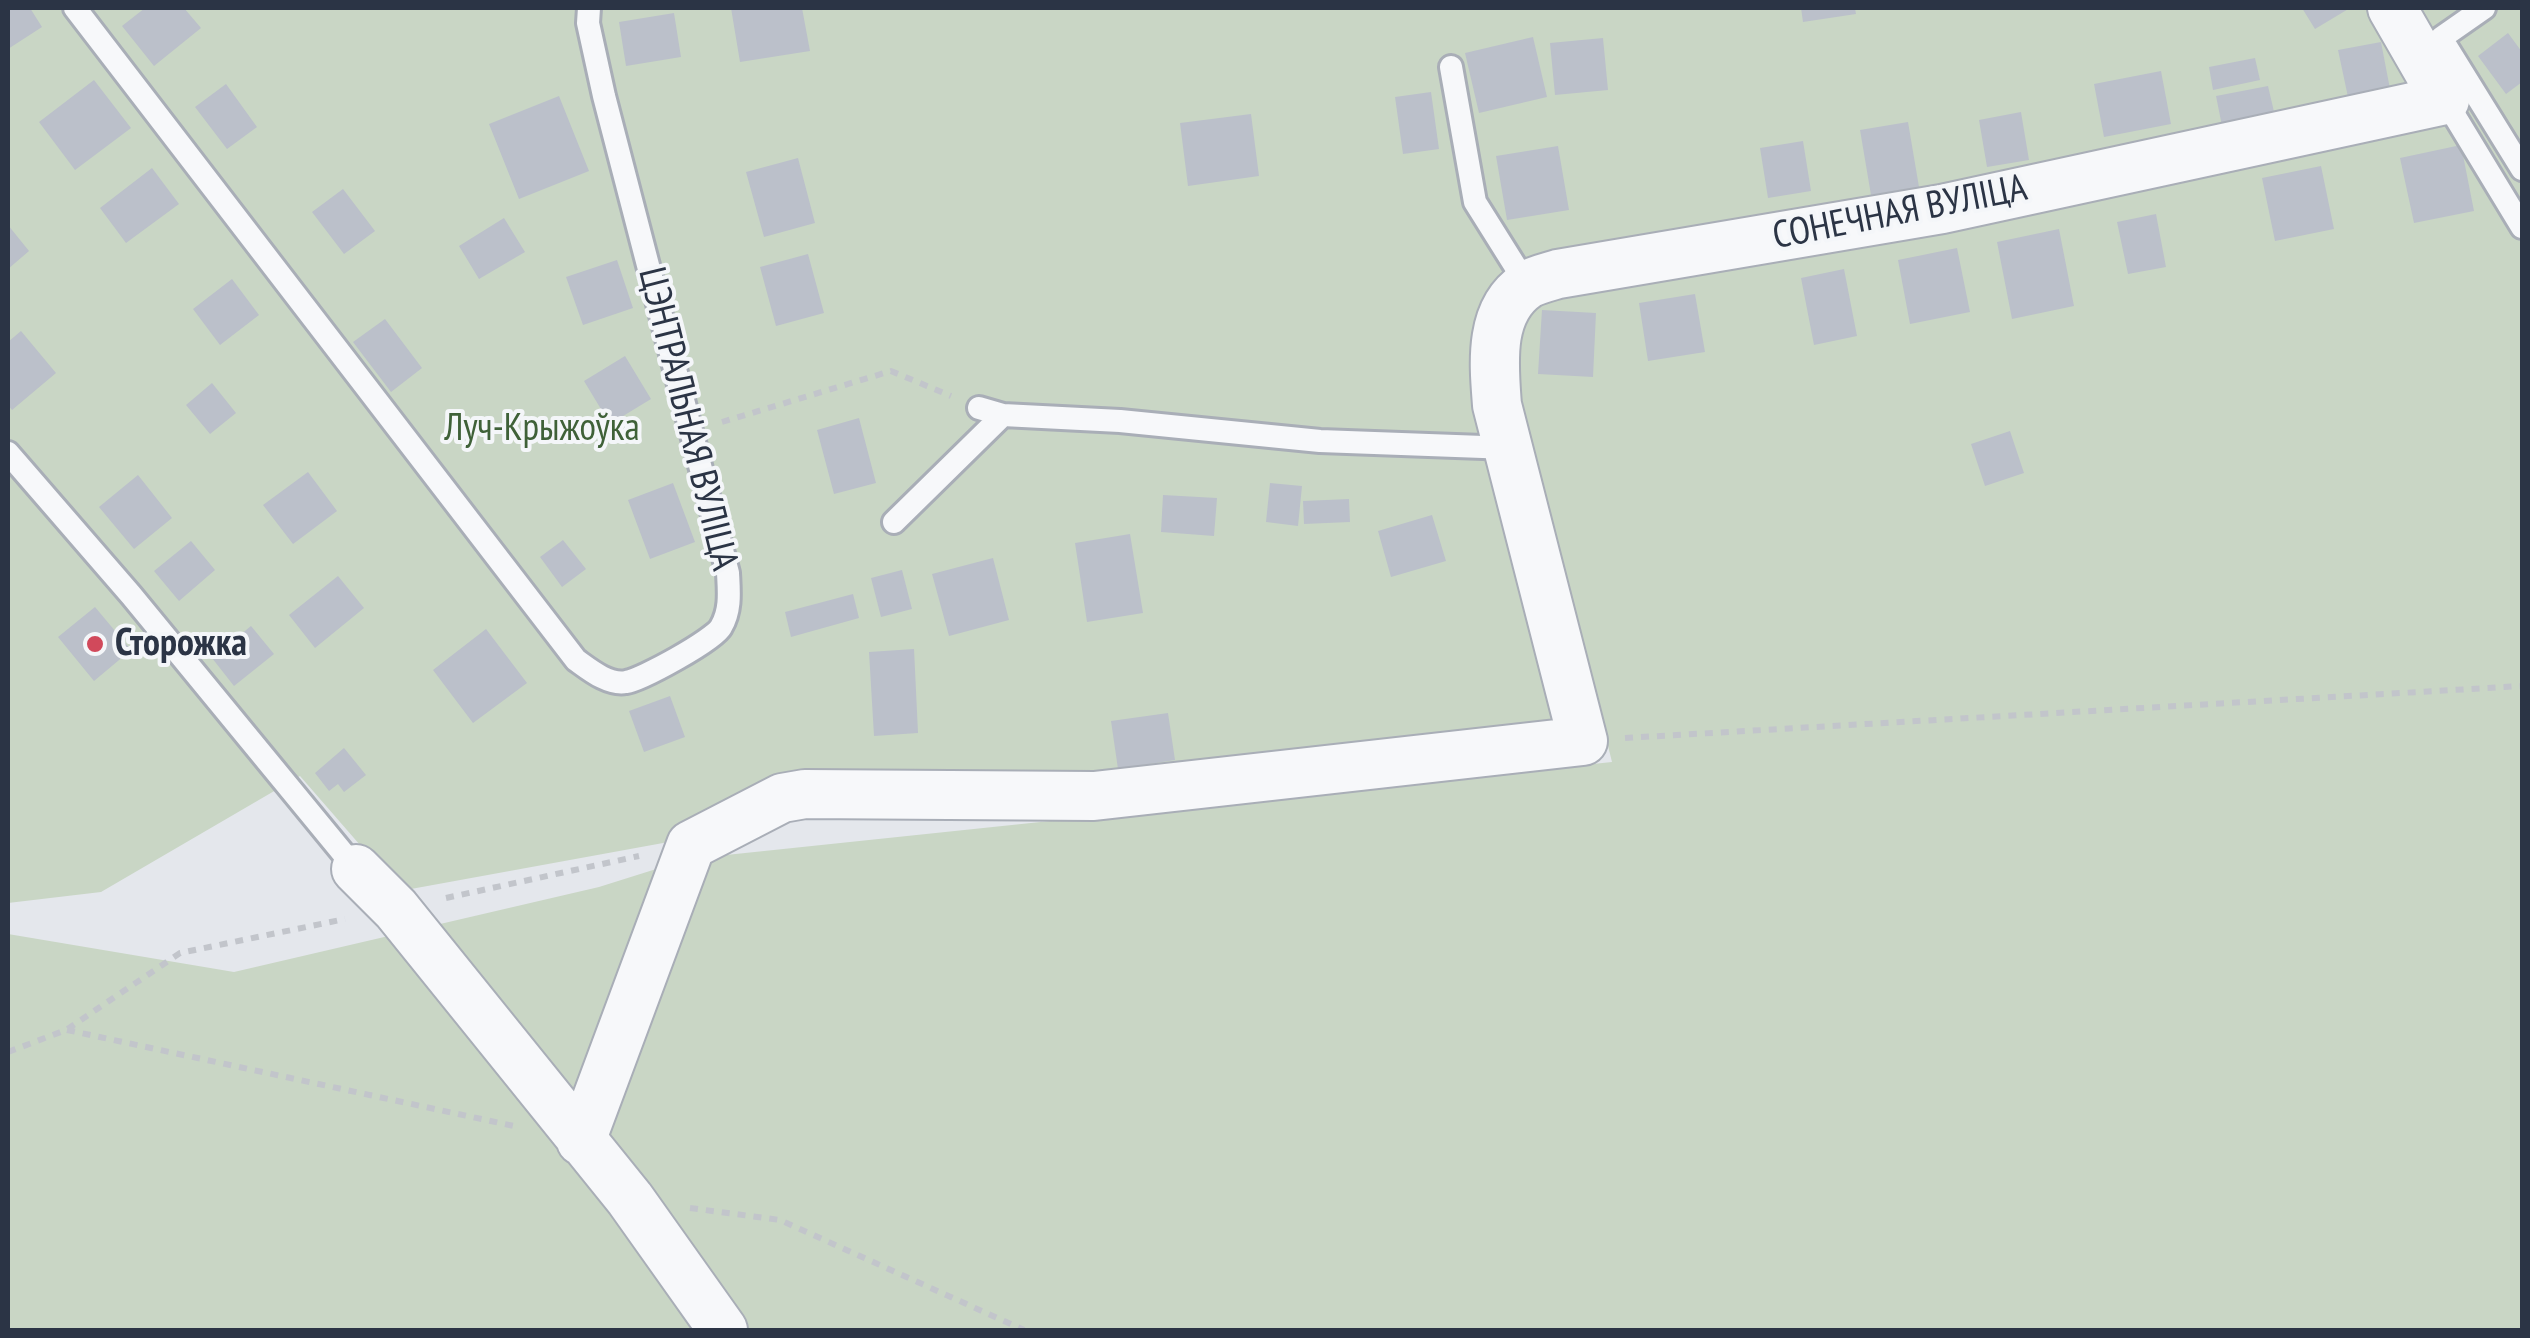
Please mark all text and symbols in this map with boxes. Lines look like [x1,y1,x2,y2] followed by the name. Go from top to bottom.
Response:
[1769,166,2031,260] street label: СОНЕЧНАЯ ВУЛІЦА
[627,263,747,575] street label: ЦЭНТРАЛЬНАЯ ВУЛІЦА
[444,406,640,452] park label: Луч-Крыжоўка
[115,621,247,667] place label: Сторожка
[84,633,106,655] marker: Сторожка

